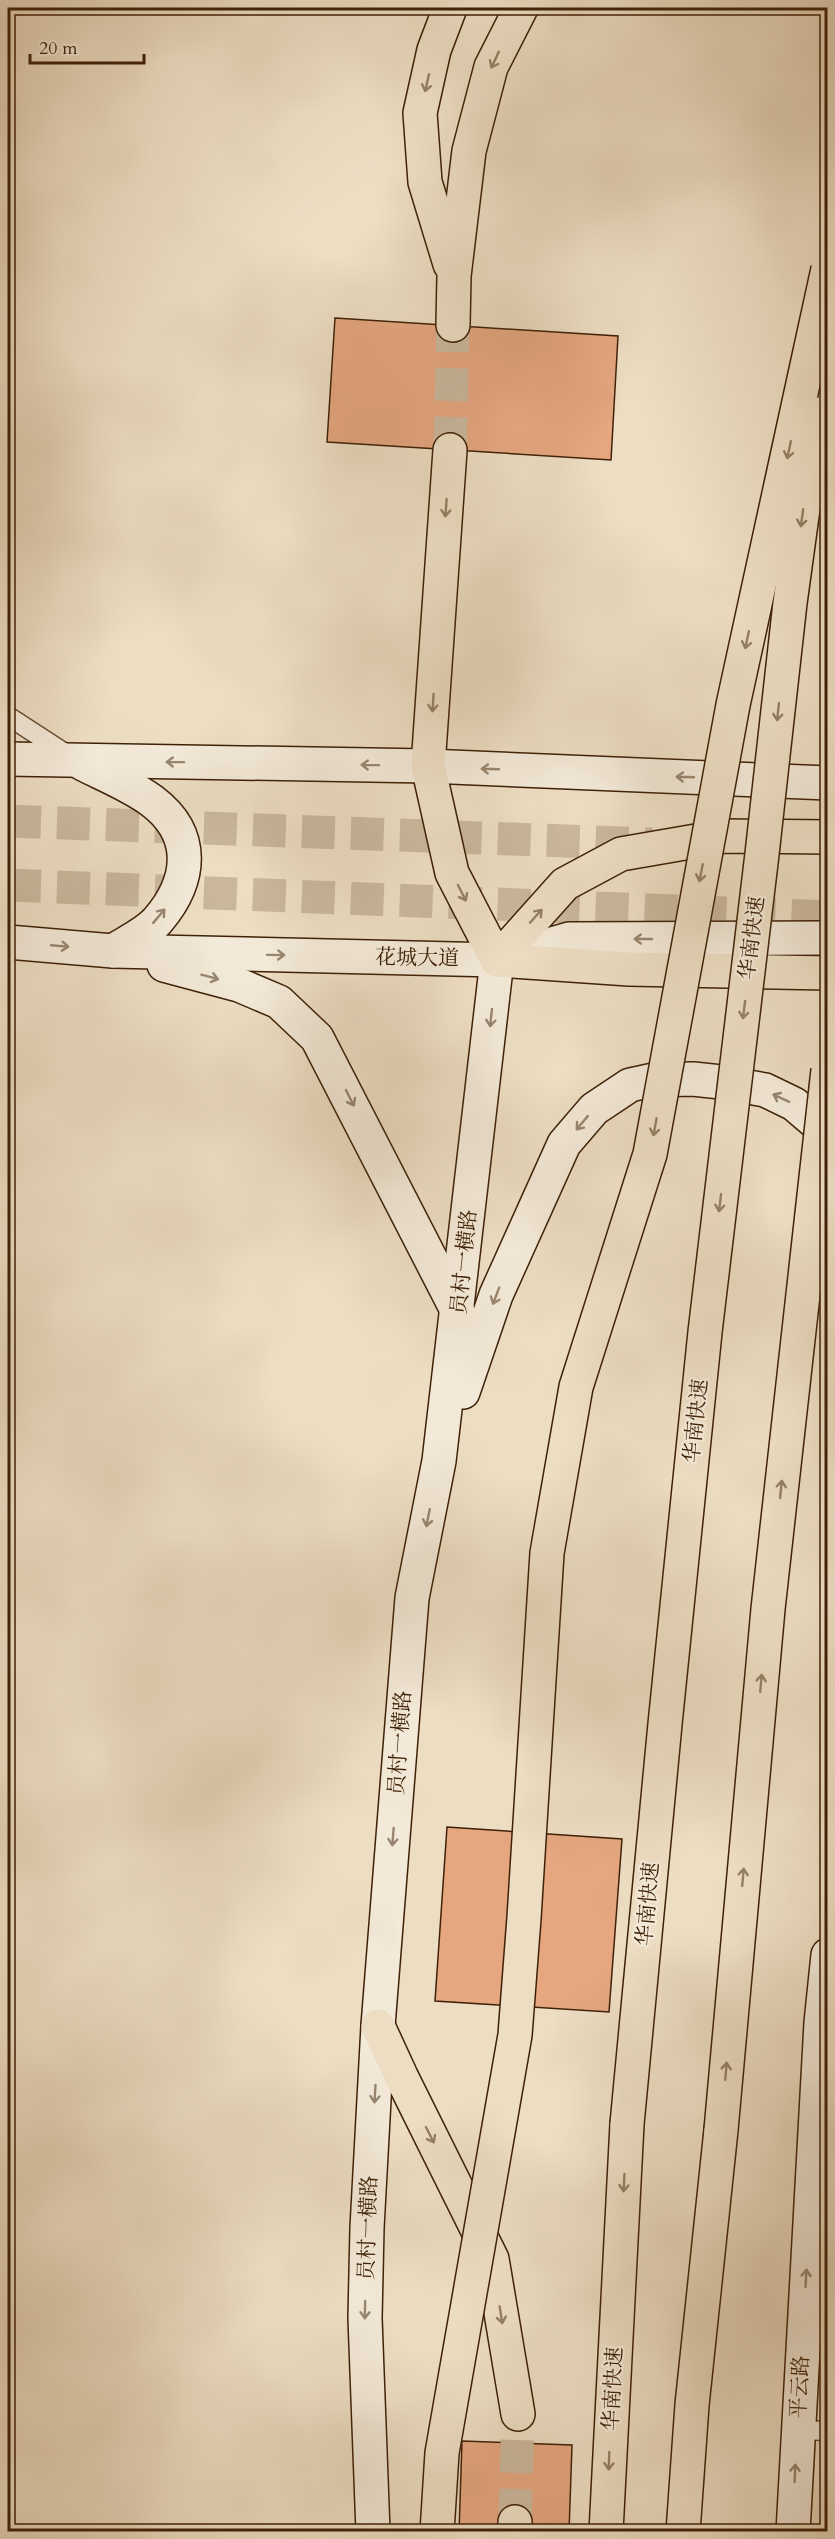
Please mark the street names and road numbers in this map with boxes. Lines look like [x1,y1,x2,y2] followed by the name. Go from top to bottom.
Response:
[732,895,772,981] street label: 华南快速
[375,943,459,973] street label: 花城大道
[444,1208,484,1316] street label: 员村一横路
[677,1378,715,1464] street label: 华南快速
[382,1690,418,1796] street label: 员村一横路
[630,1861,666,1947] street label: 华南快速
[352,2175,384,2281] street label: 员村一横路
[596,2346,630,2432] street label: 华南快速
[784,2355,816,2419] street label: 平云路

